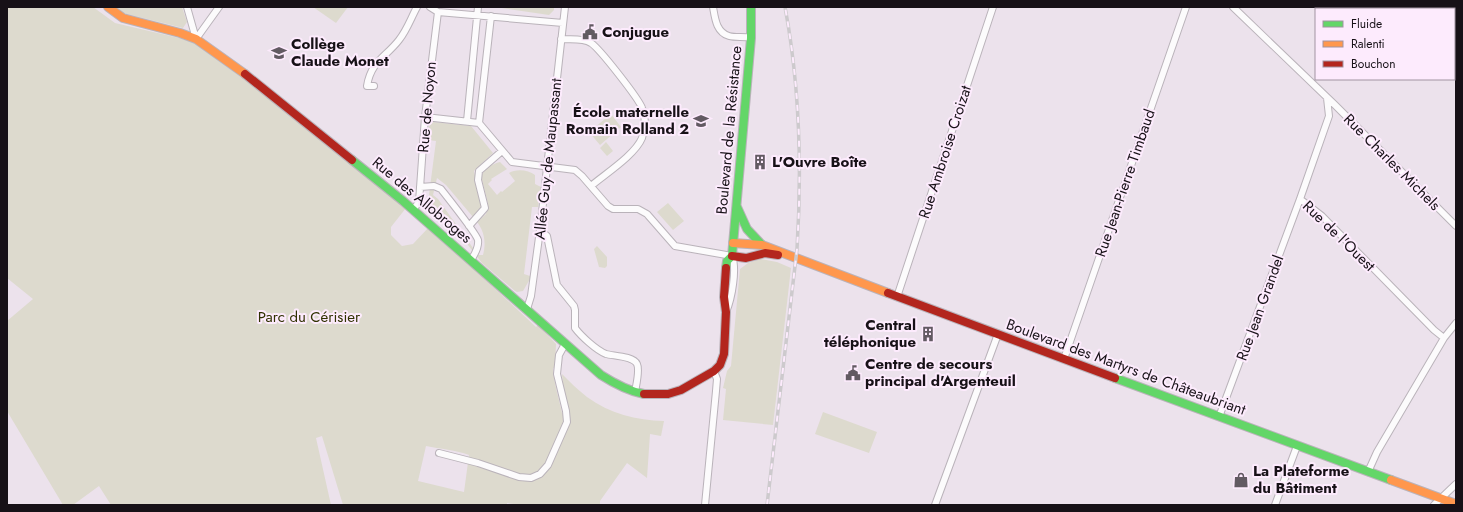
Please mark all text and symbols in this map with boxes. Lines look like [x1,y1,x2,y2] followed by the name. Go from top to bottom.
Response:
[1315,8,1455,80] legend
[1351,15,1382,33] text: Fluide
[602,21,669,43] place label: Conjugue
[581,23,599,41] public building icon: Conjugue
[291,33,389,72] place label: Collège Claude Monet
[1351,35,1385,53] text: Ralenti
[270,44,288,62] school or university icon: Collège Claude Monet
[711,45,747,215] street label: Boulevard de la Résistance
[1351,55,1395,73] text: Bouchon
[412,61,442,153] street label: Rue de Noyon
[529,77,567,241] street label: Allée Guy de Maupassant
[913,82,977,221] street label: Rue Ambroise Croizat
[566,101,689,140] place label: École maternelle Romain Rolland 2
[1089,106,1161,260] street label: Rue Jean-Pierre Timbaud
[1339,109,1445,215] street label: Rue Charles Michels
[692,112,710,130] school or university icon: École maternelle Romain Rolland 2
[772,151,867,173] place label: L'Ouvre Boîte
[367,152,477,248] street label: Rue des Allobroges
[751,153,769,171] building icon: L'Ouvre Boîte
[1298,196,1381,277] street label: Rue de l'Ouest
[1231,252,1289,364] street label: Rue Jean Grandel
[258,306,361,328] park label: Parc du Cérisier
[1003,313,1249,421] street label: Boulevard des Martyrs de Châteaubriant
[824,314,916,353] place label: Central téléphonique
[919,325,937,343] building icon: Central téléphonique
[865,353,1016,392] place label: Centre de secours principal d'Argenteuil
[844,364,862,382] public building icon: Centre de secours principal d'Argenteuil
[1253,460,1350,499] place label: La Plateforme du Bâtiment
[1232,471,1250,489] shop icon: La Plateforme du Bâtiment

